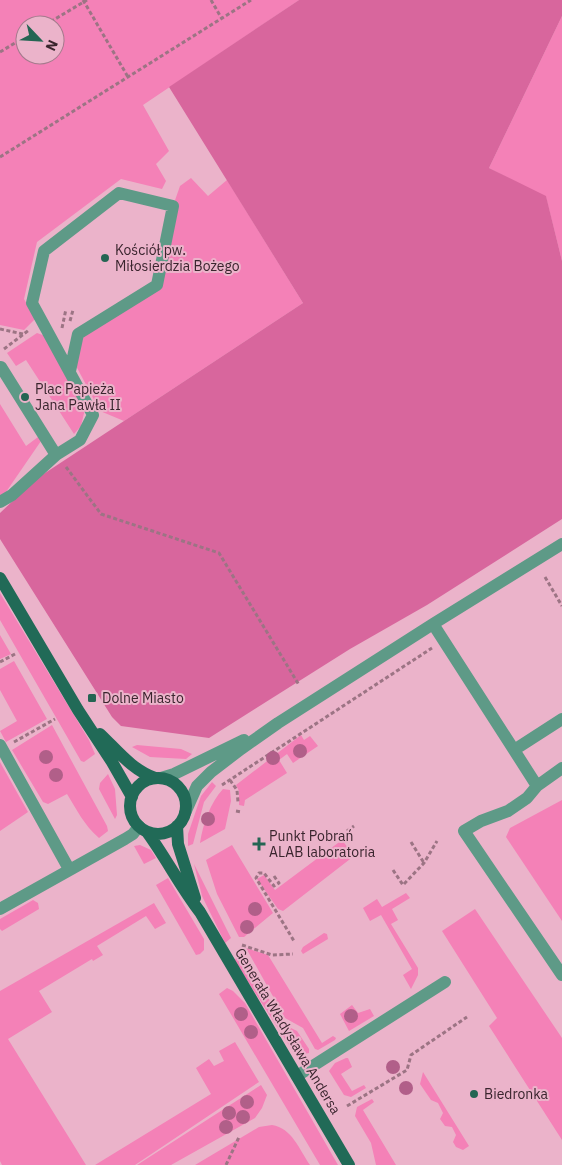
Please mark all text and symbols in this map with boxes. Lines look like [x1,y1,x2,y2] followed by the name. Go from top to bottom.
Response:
[15,15,65,65] north arrow
[41,37,62,54] text: N
[115,241,240,275] place label: Kościół pw. Miłosierdzia Bożego
[99,252,111,264] marker: Kościół pw. Miłosierdzia Bożego
[35,380,121,414] place label: Plac Papieża Jana Pawła II
[19,391,31,403] marker: Plac Papieża Jana Pawła II
[102,689,184,707] place label: Dolne Miasto
[86,692,98,704] marker: Dolne Miasto
[269,827,376,861] place label: Punkt Pobrań ALAB laboratoria
[253,838,265,850] marker: Punkt Pobrań ALAB laboratoria
[231,945,345,1118] street label: Generała Władysława Andersa
[484,1085,549,1103] place label: Biedronka
[468,1088,480,1100] marker: Biedronka

